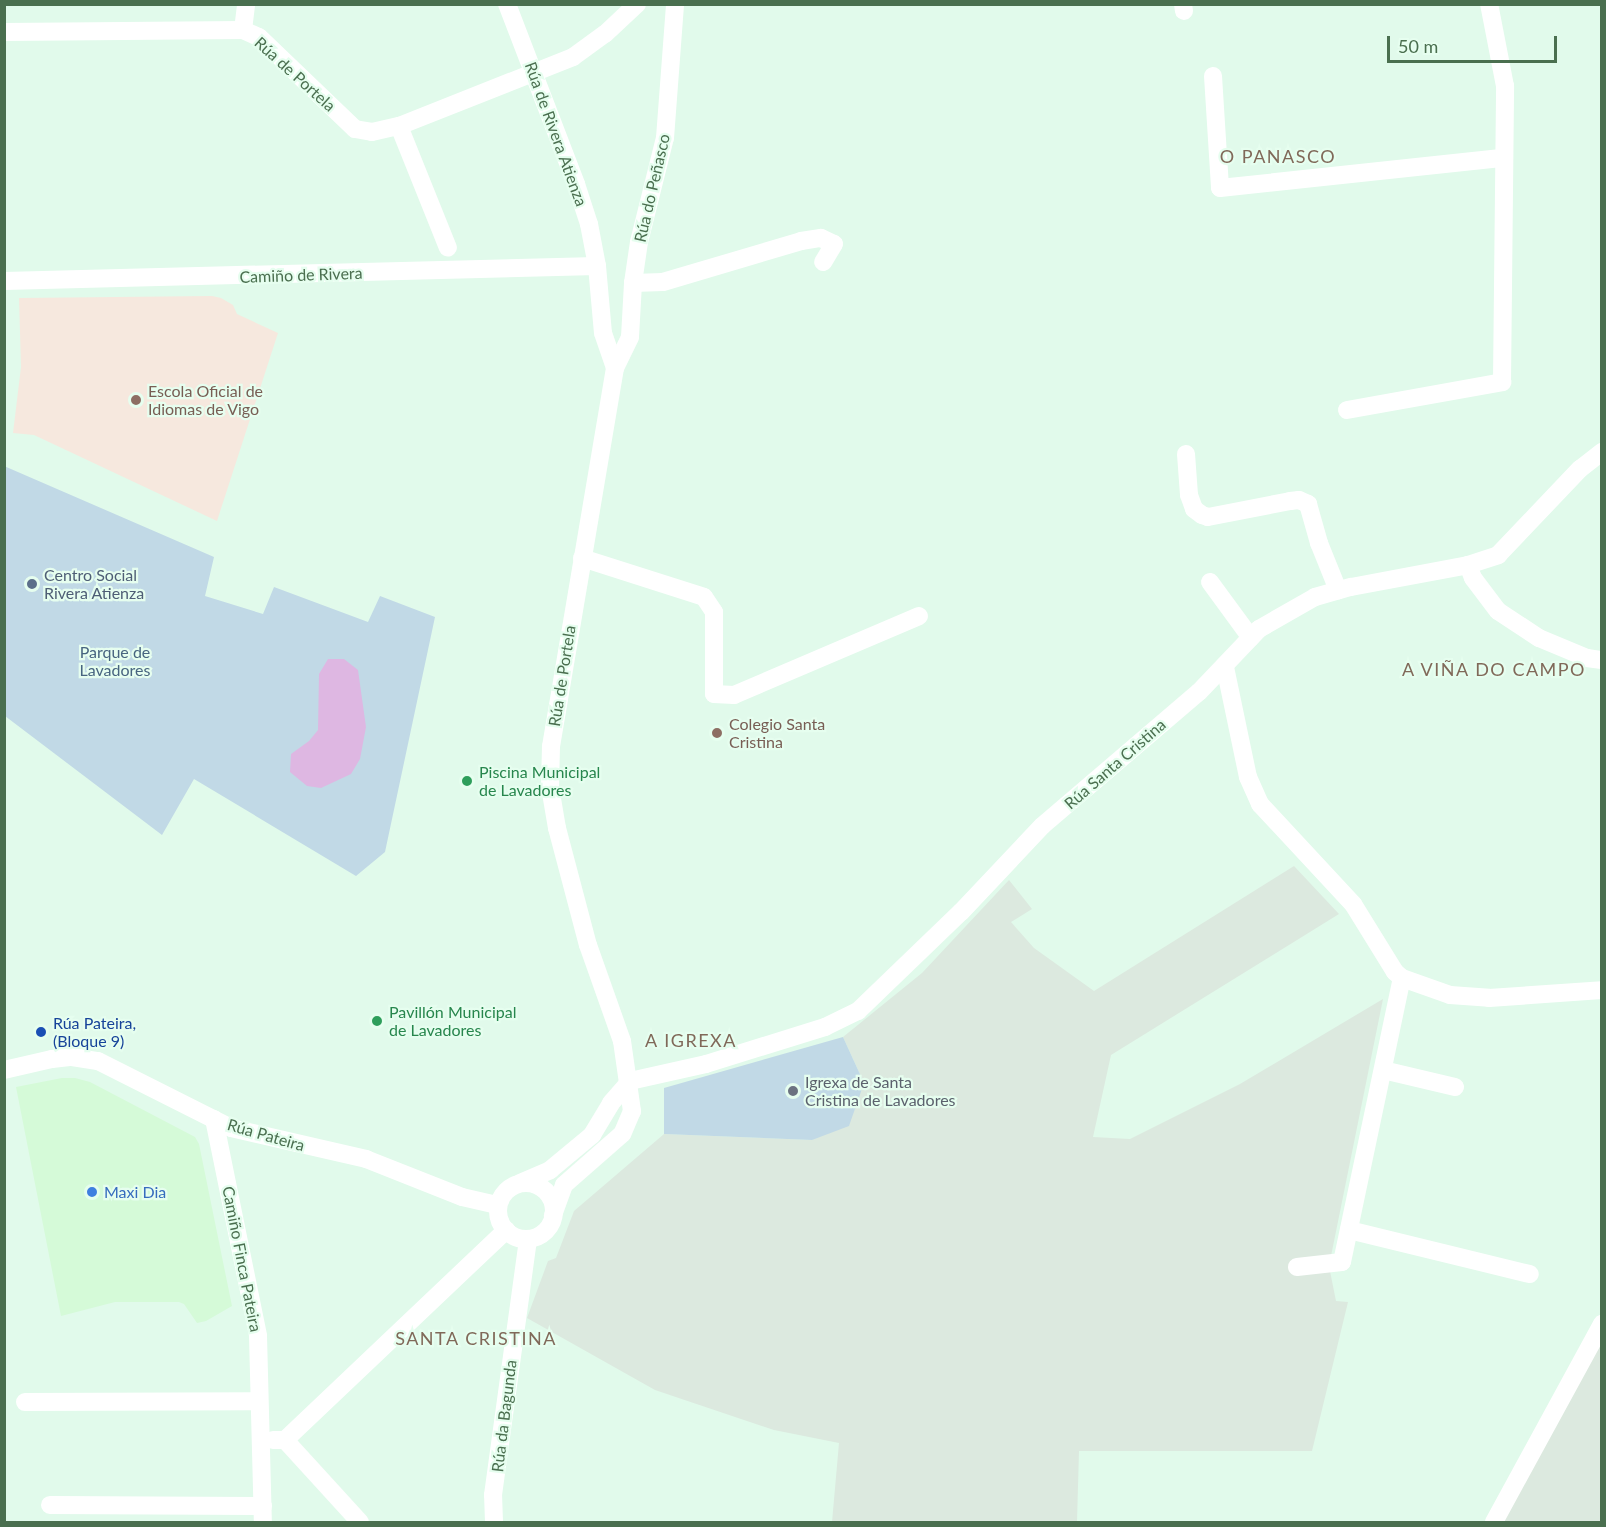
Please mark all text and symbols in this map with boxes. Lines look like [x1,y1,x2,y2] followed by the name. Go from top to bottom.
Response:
[1390,24,1560,62] scale bar
[251,33,339,115] street label: Rúa de Portela
[1398,35,1438,57] text: 50 m
[521,59,591,209] street label: Rúa de Rivera Atienza
[630,132,674,244] street label: Rúa do Peñasco
[1220,145,1336,167] district label: O PANASCO
[239,263,363,287] street label: Camiño de Rivera
[148,381,263,419] place label: Escola Oficial de Idiomas de Vigo
[129,393,143,407] marker: Escola Oficial de Idiomas de Vigo
[44,565,145,603] place label: Centro Social Rivera Atienza
[25,577,39,591] marker: Centro Social Rivera Atienza
[545,624,579,728] street label: Rúa de Portela
[80,642,150,680] park label: Parque de Lavadores
[1401,658,1587,680] district label: A VIÑA DO CAMPO
[729,714,825,752] place label: Colegio Santa Cristina
[1060,715,1170,813] street label: Rúa Santa Cristina
[710,726,724,740] marker: Colegio Santa Cristina
[479,762,600,800] place label: Piscina Municipal de Lavadores
[460,774,474,788] marker: Piscina Municipal de Lavadores
[389,1002,516,1040] place label: Pavillón Municipal de Lavadores
[53,1013,136,1051] place label: Rúa Pateira, (Bloque 9)
[370,1014,384,1028] marker: Pavillón Municipal de Lavadores
[34,1025,48,1039] marker: Rúa Pateira, (Bloque 9)
[645,1029,737,1051] district label: A IGREXA
[805,1072,956,1110] place label: Igrexa de Santa Cristina de Lavadores
[786,1084,800,1098] marker: Igrexa de Santa Cristina de Lavadores
[225,1115,307,1155] street label: Rúa Pateira
[104,1182,166,1202] place label: Maxi Dia
[85,1185,99,1199] marker: Maxi Dia
[218,1185,266,1333] street label: Camiño Finca Pateira
[395,1327,557,1349] district label: SANTA CRISTINA
[488,1359,520,1473] street label: Rúa da Bagunda

